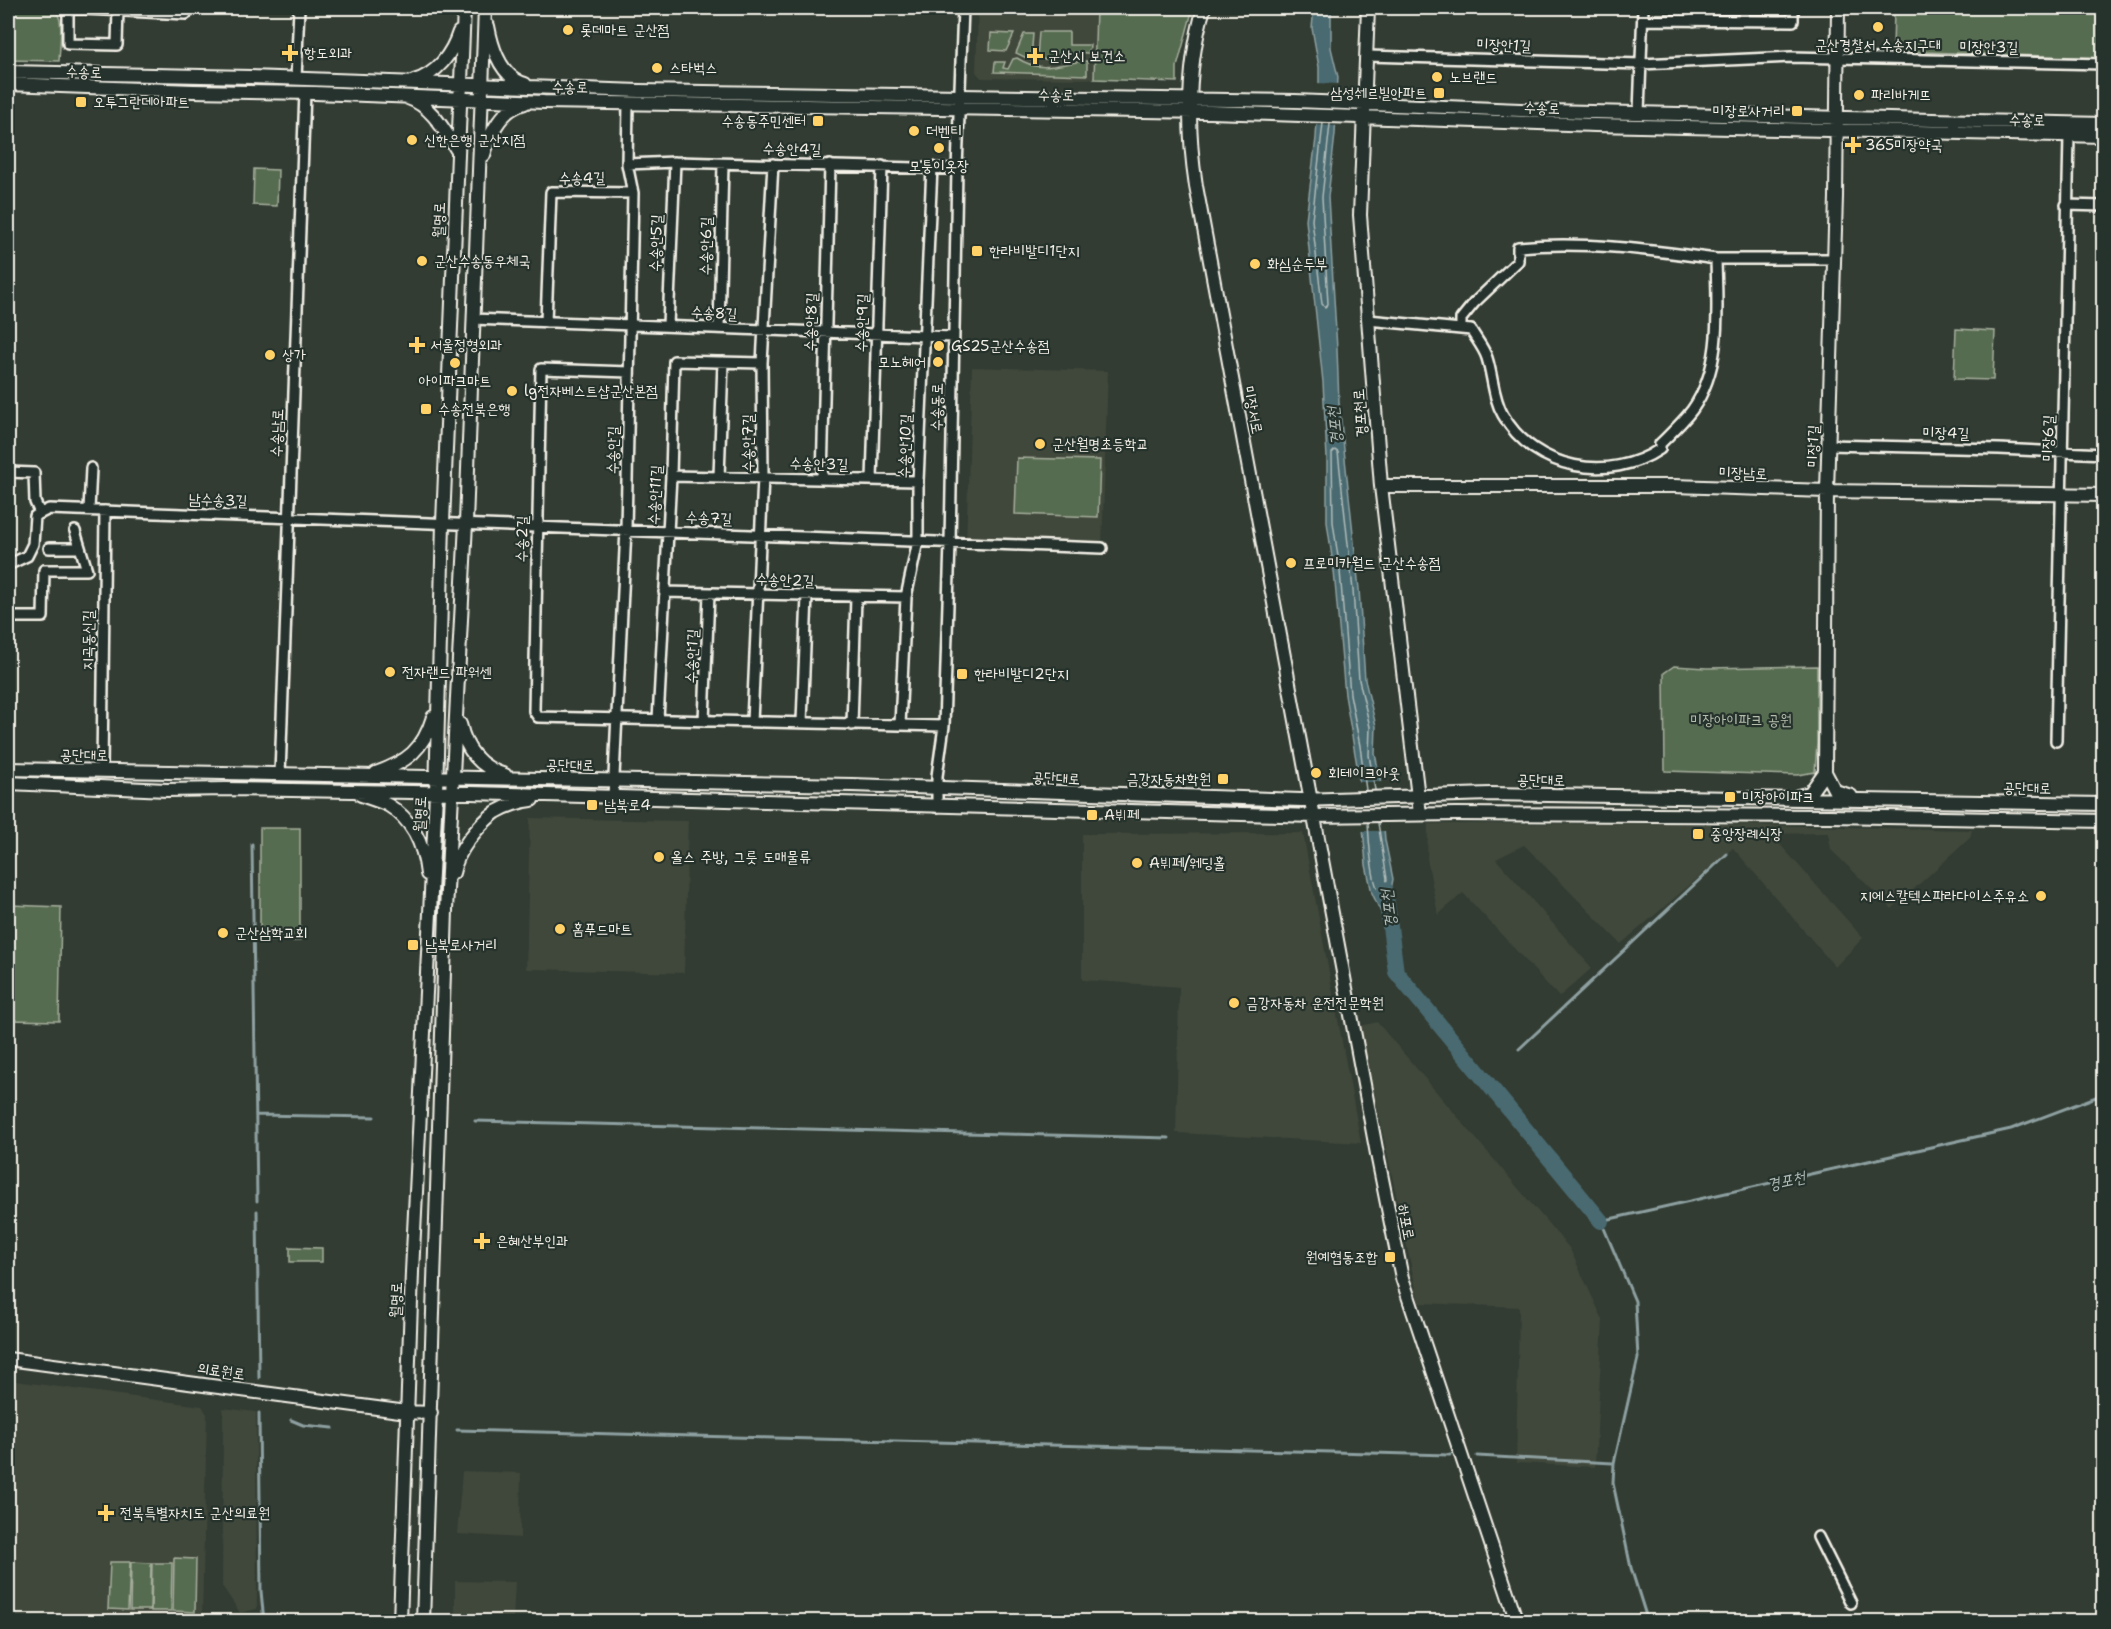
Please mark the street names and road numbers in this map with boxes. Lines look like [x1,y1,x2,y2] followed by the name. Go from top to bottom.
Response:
[1476,34,1532,56] street label: 미장안1길
[1959,36,2019,58] street label: 미장안3길
[66,61,102,83] street label: 수송로
[552,77,588,97] street label: 수송로
[1038,85,1074,105] street label: 수송로
[1524,97,1560,119] street label: 수송로
[2009,110,2045,130] street label: 수송로
[762,138,822,160] street label: 수송안4길
[558,168,606,188] street label: 수송4길
[428,202,450,238] street label: 월명로
[645,214,667,272] street label: 수송안5길
[695,216,717,276] street label: 수송안6길
[800,292,822,352] street label: 수송안8길
[851,293,873,353] street label: 수송안9길
[690,302,738,324] street label: 수송8길
[927,383,947,431] street label: 수송동로
[1239,384,1267,436] street label: 미장서로
[1348,388,1372,438] street label: 경포천로
[266,409,288,457] street label: 수송남로
[894,413,916,479] street label: 수송안10길
[738,414,758,472] street label: 수송안7길
[2037,414,2059,462] street label: 미장6길
[1922,423,1970,443] street label: 미장4길
[1802,424,1824,468] street label: 미장1길
[603,426,623,474] street label: 수송안길
[789,453,849,475] street label: 수송안3길
[1719,462,1767,484] street label: 미장남로
[643,464,667,526] street label: 수송안11길
[188,489,248,511] street label: 남수송3길
[685,507,733,529] street label: 수송7길
[512,515,532,563] street label: 수송2길
[755,569,815,591] street label: 수송안2길
[77,610,99,670] street label: 지곡동신길
[681,628,703,684] street label: 수송안1길
[60,745,108,765] street label: 공단대로
[546,755,594,775] street label: 공단대로
[1031,767,1081,789] street label: 공단대로
[1517,770,1565,790] street label: 공단대로
[2003,778,2051,798] street label: 공단대로
[409,795,431,833] street label: 월명로
[1393,1202,1419,1242] street label: 하포로
[385,1282,407,1318] street label: 월명로
[196,1358,246,1384] street label: 의료원로

